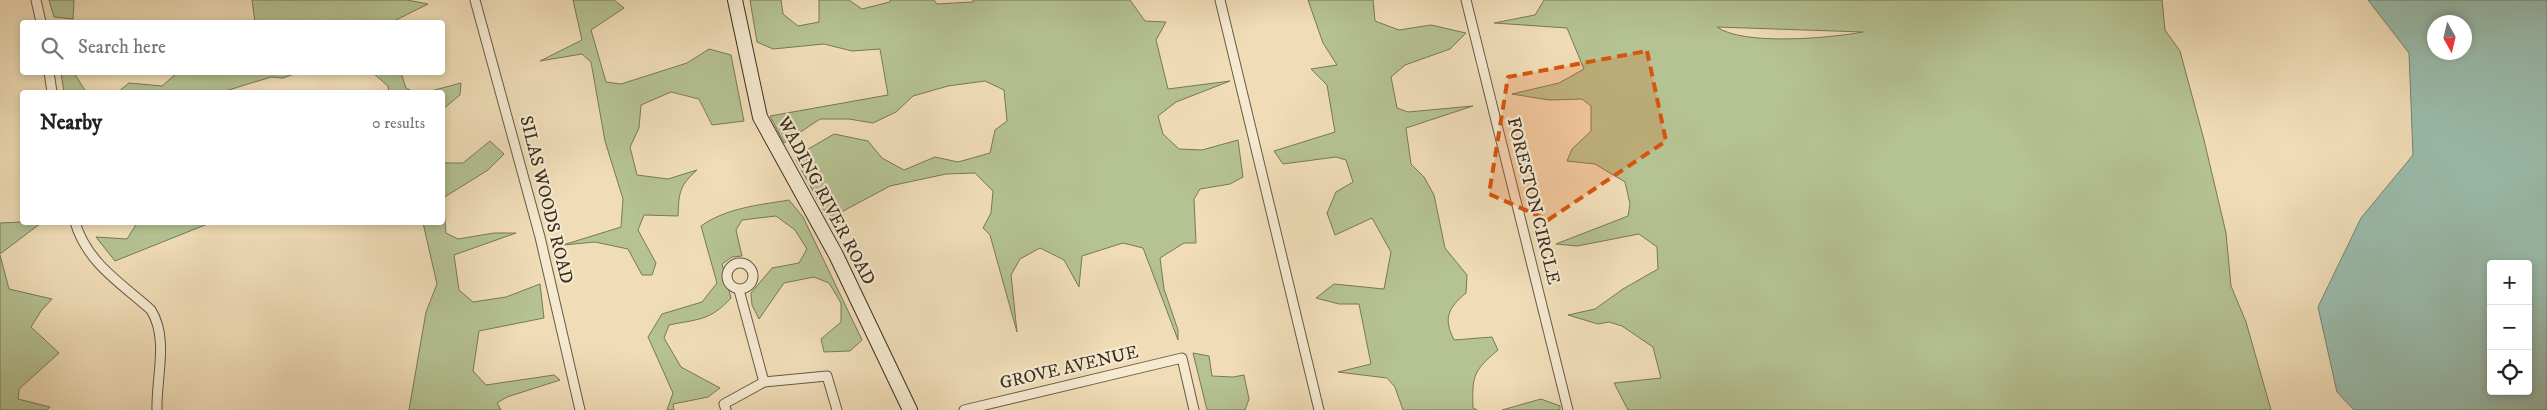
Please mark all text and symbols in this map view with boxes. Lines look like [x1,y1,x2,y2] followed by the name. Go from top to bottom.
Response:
[2427,15,2472,60] north arrow
[20,20,445,75] search box
[38,34,66,62] icon: search
[78,36,166,59] text: Search here
[40,110,102,136] text: Nearby
[772,112,880,289] street label: WADING RIVER ROAD
[372,113,425,133] text: 0 results
[514,114,578,286] street label: SILAS WOODS ROAD
[1502,115,1564,287] street label: FORESTON CIRCLE
[2487,260,2532,395] map controls
[2487,260,2532,305] button: +
[2487,305,2532,350] button: −
[998,341,1141,395] street label: GROVE AVENUE
[2487,350,2532,395] button: locate

